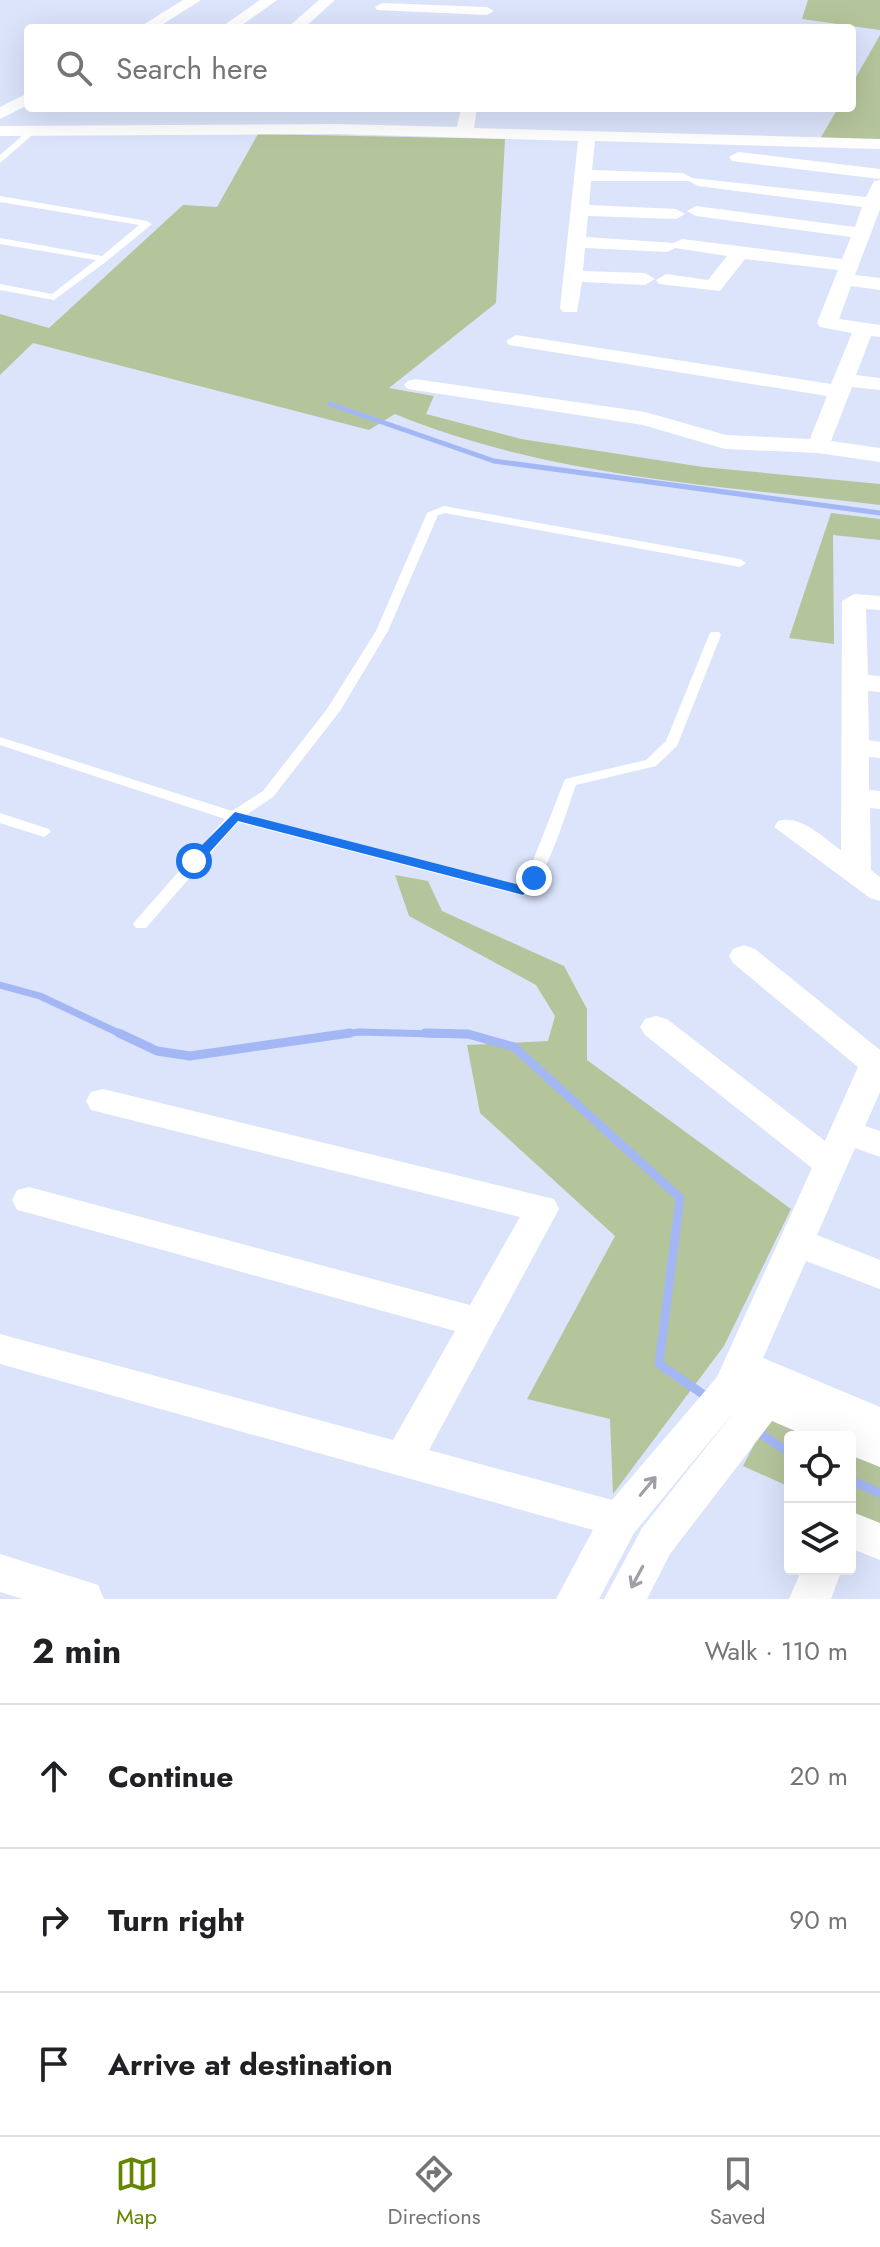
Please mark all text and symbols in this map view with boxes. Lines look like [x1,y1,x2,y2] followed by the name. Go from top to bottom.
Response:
[24,24,856,112] search box
[52,46,96,90] icon: search
[116,47,268,90] text: Search here
[176,843,212,879] route start
[516,860,552,896] route end
[784,1431,856,1575] map controls
[784,1431,856,1503] button: locate
[639,1476,657,1497] one-way arrow
[784,1503,856,1575] button: layers
[628,1564,644,1588] one-way arrow
[32,1627,121,1676] text: 2 min
[704,1632,848,1670] text: Walk · 110 m
[32,1754,76,1798] icon: ahead
[108,1755,234,1798] text: Continue
[790,1757,848,1795] text: 20 m
[32,1898,76,1942] icon: right
[108,1899,244,1942] text: Turn right
[789,1901,848,1939] text: 90 m
[32,2042,76,2086] icon: arrive
[108,2043,393,2086] text: Arrive at destination
[115,2152,159,2232] tab: Map
[388,2152,481,2232] tab: Directions
[710,2152,765,2232] tab: Saved

